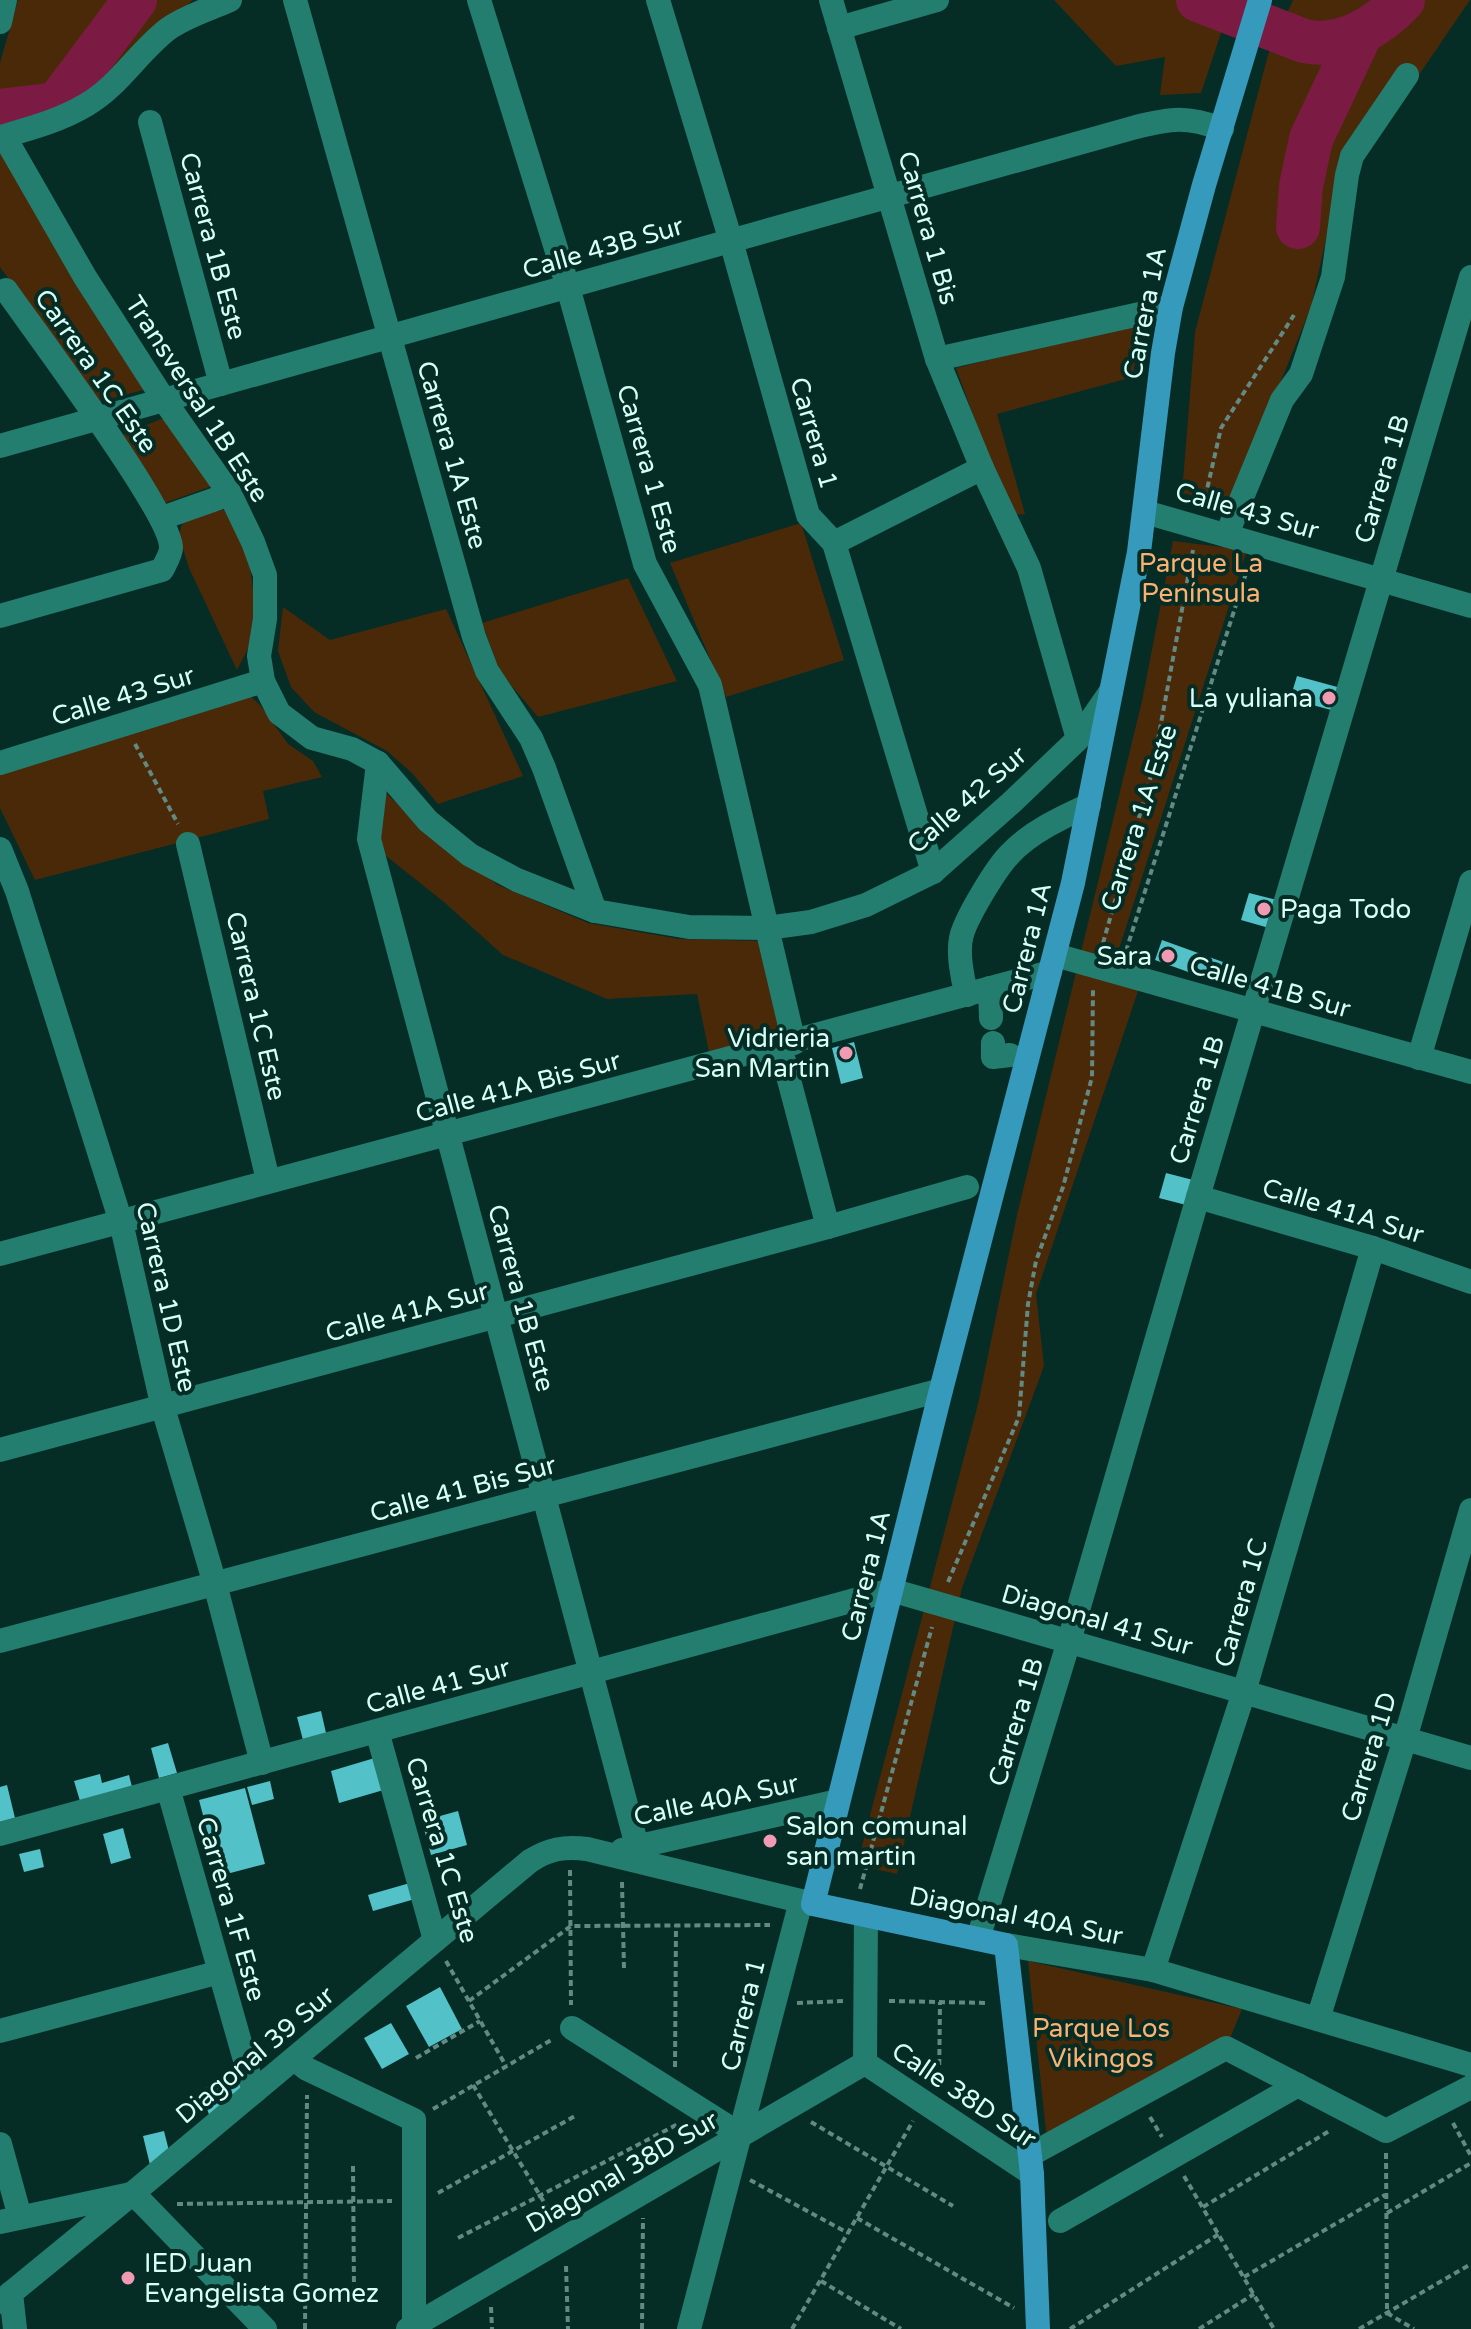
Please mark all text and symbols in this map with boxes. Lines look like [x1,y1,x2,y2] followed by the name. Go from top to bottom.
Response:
[891,148,965,308] street label: Carrera 1 Bis
[173,149,253,343] street label: Carrera 1B Este
[519,210,687,286] street label: Calle 43B Sur
[1117,244,1173,382] street label: Carrera 1A
[28,283,164,459] street label: Carrera 1C Este
[119,290,275,508] street label: Transversal 1B Este
[410,357,494,553] street label: Carrera 1A Este
[783,374,845,492] street label: Carrera 1
[610,381,688,557] street label: Carrera 1 Este
[1348,411,1416,547] street label: Carrera 1B
[1172,476,1322,546] street label: Calle 43 Sur
[1139,548,1263,609] park label: Parque La Península
[48,660,198,732] street label: Calle 43 Sur
[1189,683,1313,714] place label: La yuliana
[1320,689,1338,707] marker: La yuliana
[1094,721,1184,915] street label: Carrera 1A Este
[901,740,1033,860] street label: Calle 42 Sur
[996,879,1058,1017] street label: Carrera 1A
[1280,894,1411,925] place label: Paga Todo
[1255,900,1273,918] marker: Paga Todo
[219,909,293,1103] street label: Carrera 1C Este
[1097,941,1152,972] place label: Sara
[1159,947,1177,965] marker: Sara
[1186,949,1354,1025] street label: Calle 41B Sur
[695,1023,830,1084] place label: Vidrieria San Martin
[1163,1032,1231,1168] street label: Carrera 1B
[837,1044,855,1062] marker: Vidrieria San Martin
[412,1045,624,1129] street label: Calle 41A Bis Sur
[1258,1172,1428,1250] street label: Calle 41A Sur
[129,1199,203,1395] street label: Carrera 1D Este
[481,1201,561,1395] street label: Carrera 1B Este
[322,1275,492,1349] street label: Calle 41A Sur
[366,1449,560,1529] street label: Calle 41 Bis Sur
[835,1507,897,1645] street label: Carrera 1A
[1208,1535,1274,1671] street label: Carrera 1C
[998,1578,1196,1662] street label: Diagonal 41 Sur
[362,1652,514,1720] street label: Calle 41 Sur
[982,1654,1050,1790] street label: Carrera 1B
[1335,1688,1403,1826] street label: Carrera 1D
[399,1753,485,1947] street label: Carrera 1C Este
[631,1767,801,1833] street label: Calle 40A Sur
[786,1811,968,1872] place label: Salon comunal san martin
[190,1813,272,2005] street label: Carrera 1F Este
[761,1832,779,1850] marker: Salon comunal san martin
[907,1880,1125,1952] street label: Diagonal 40A Sur
[714,1956,772,2074] street label: Carrera 1
[169,1980,341,2130] street label: Diagonal 39 Sur
[1032,2013,1170,2074] park label: Parque Los Vikingos
[886,2035,1042,2155] street label: Calle 38D Sur
[520,2104,724,2240] street label: Diagonal 38D Sur
[144,2248,379,2309] place label: IED Juan Evangelista Gomez
[119,2269,137,2287] marker: IED Juan Evangelista Gomez

